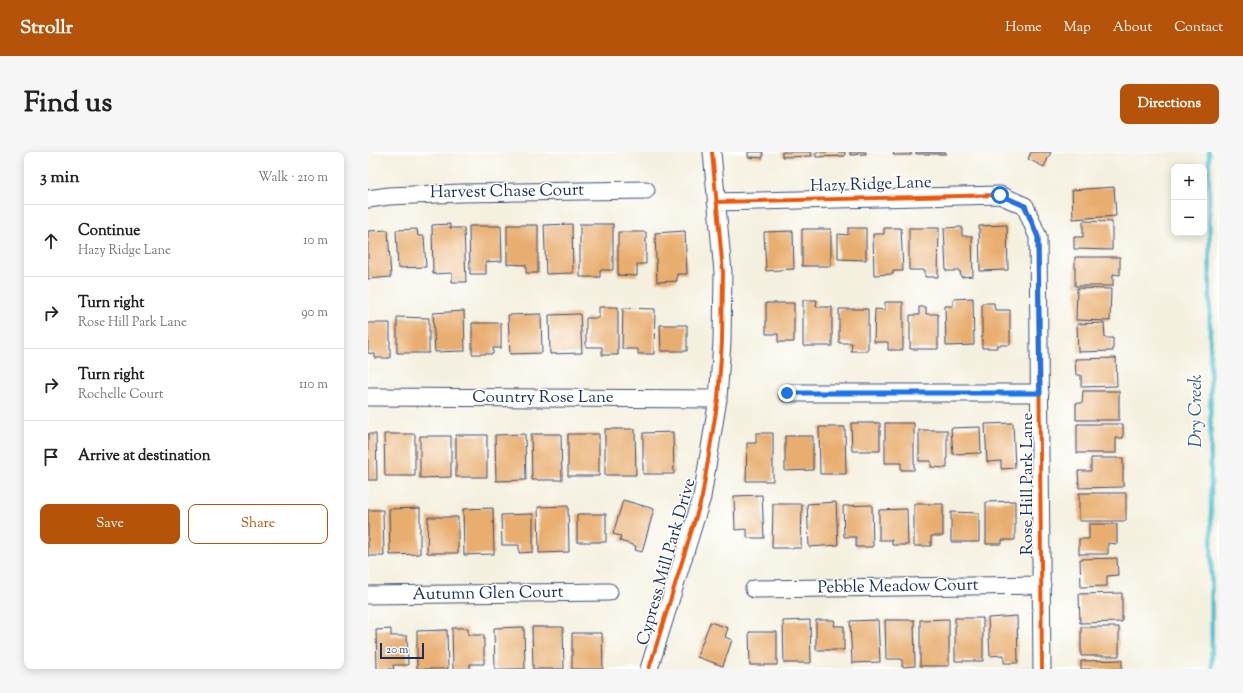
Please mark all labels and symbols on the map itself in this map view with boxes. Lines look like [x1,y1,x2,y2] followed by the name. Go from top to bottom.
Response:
[810,171,932,199] street label: Hazy Ridge Lane
[430,179,584,205] street label: Harvest Chase Court
[991,186,1009,204] route start
[1184,375,1210,447] water label: Dry Creek
[778,384,796,402] route end
[472,386,614,410] street label: Country Rose Lane
[1016,413,1040,555] street label: Rose Hill Park Lane
[632,475,702,649] street label: Cypress Mill Park Drive
[817,574,979,600] street label: Pebble Meadow Court
[412,581,564,607] street label: Autumn Glen Court
[380,641,424,660] scale bar

